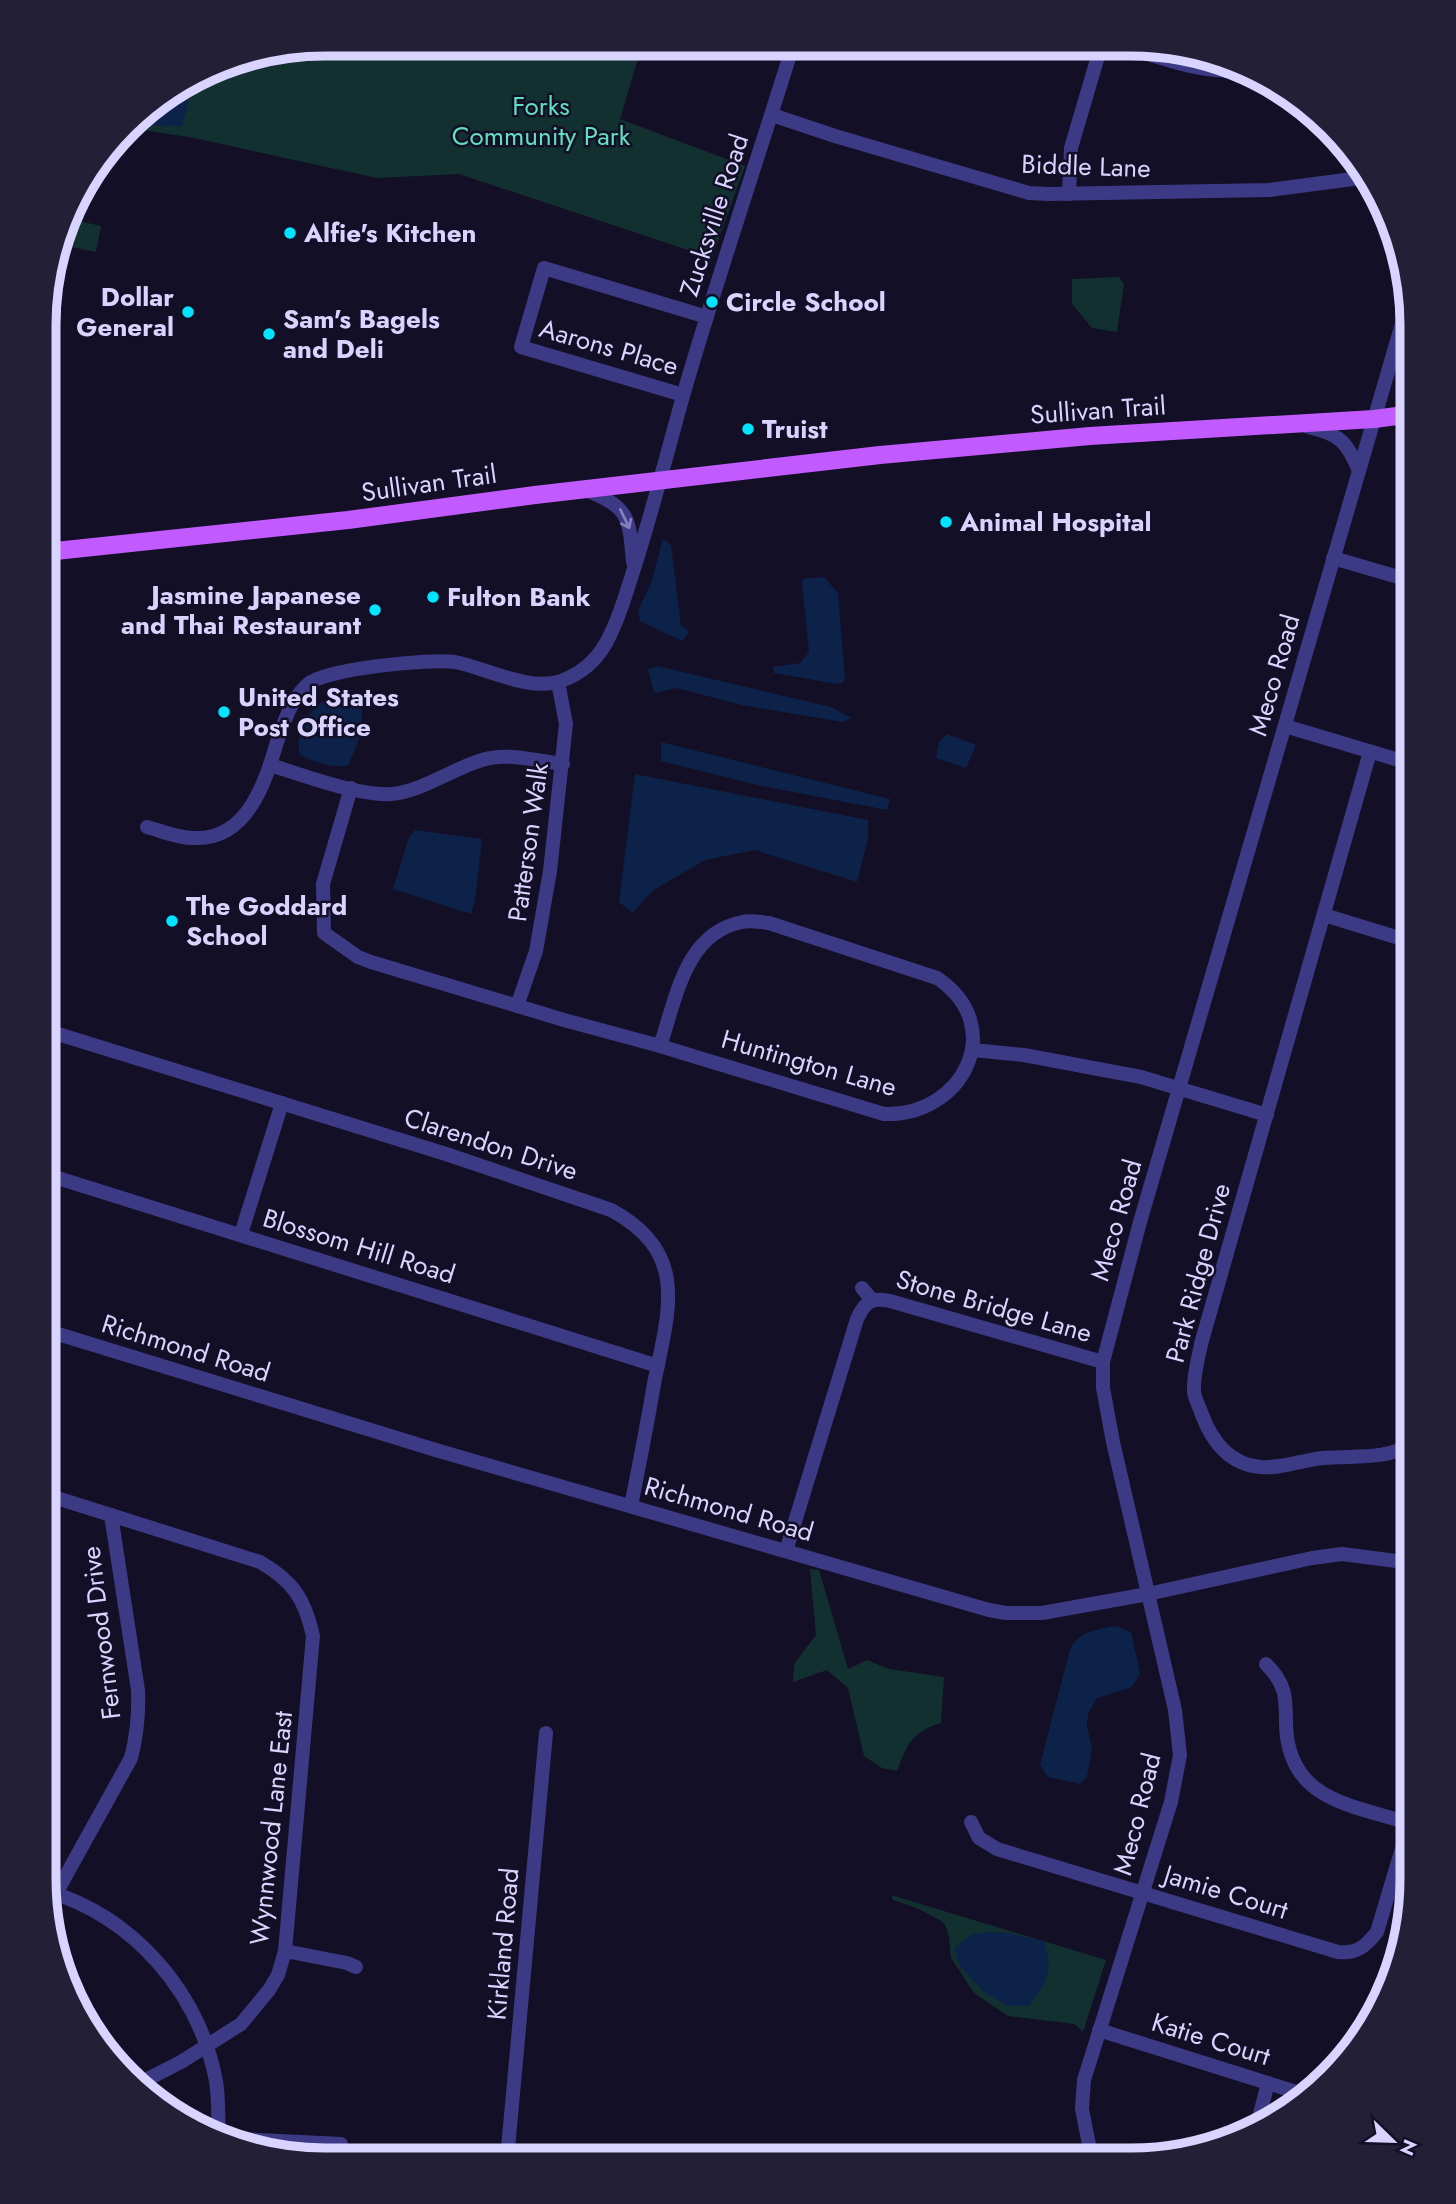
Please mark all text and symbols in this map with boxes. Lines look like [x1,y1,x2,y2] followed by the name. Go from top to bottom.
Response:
[452,87,631,155] park label: Forks Community Park
[670,129,758,301] street label: Zucksville Road
[1021,145,1151,187] street label: Biddle Lane
[303,214,477,252] place label: Alfie's Kitchen
[282,225,298,241] marker: Alfie's Kitchen
[76,278,174,346] place label: Dollar General
[726,283,886,321] place label: Circle School
[704,294,720,310] marker: Circle School
[283,300,440,368] place label: Sam's Bagels and Deli
[180,304,196,320] marker: Dollar General
[535,309,683,385] street label: Aarons Place
[261,326,277,342] marker: Sam's Bagels and Deli
[1029,386,1167,434] street label: Sullivan Trail
[762,410,828,448] place label: Truist
[740,421,756,437] marker: Truist
[359,455,499,511] street label: Sullivan Trail
[959,503,1152,541] place label: Animal Hospital
[619,508,632,529] one-way arrow
[938,514,954,530] marker: Animal Hospital
[121,576,362,644] place label: Jasmine Japanese and Thai Restaurant
[447,578,590,616] place label: Fulton Bank
[425,589,441,605] marker: Fulton Bank
[367,602,383,618] marker: Jasmine Japanese and Thai Restaurant
[1239,610,1309,740] street label: Meco Road
[238,678,399,746] place label: United States Post Office
[216,704,232,720] marker: United States Post Office
[498,760,558,924] street label: Patterson Walk
[186,887,347,955] place label: The Goddard School
[164,913,180,929] marker: The Goddard School
[717,1020,901,1106] street label: Huntington Lane
[399,1098,583,1190] street label: Clarendon Drive
[1081,1155,1151,1285] street label: Meco Road
[1156,1179,1240,1367] street label: Park Ridge Drive
[258,1199,460,1293] street label: Blossom Hill Road
[892,1260,1096,1352] street label: Stone Bridge Lane
[97,1304,275,1392] street label: Richmond Road
[640,1467,818,1551] street label: Richmond Road
[72,1544,130,1722] street label: Fernwood Drive
[240,1708,302,1947] street label: Wynnwood Lane East
[1103,1749,1171,1879] street label: Meco Road
[1156,1854,1293,1929] street label: Jamie Court
[477,1866,529,2022] street label: Kirkland Road
[1147,2003,1276,2075] street label: Katie Court
[1358,2106,1428,2176] north arrow
[1393,2135,1424,2160] text: N

